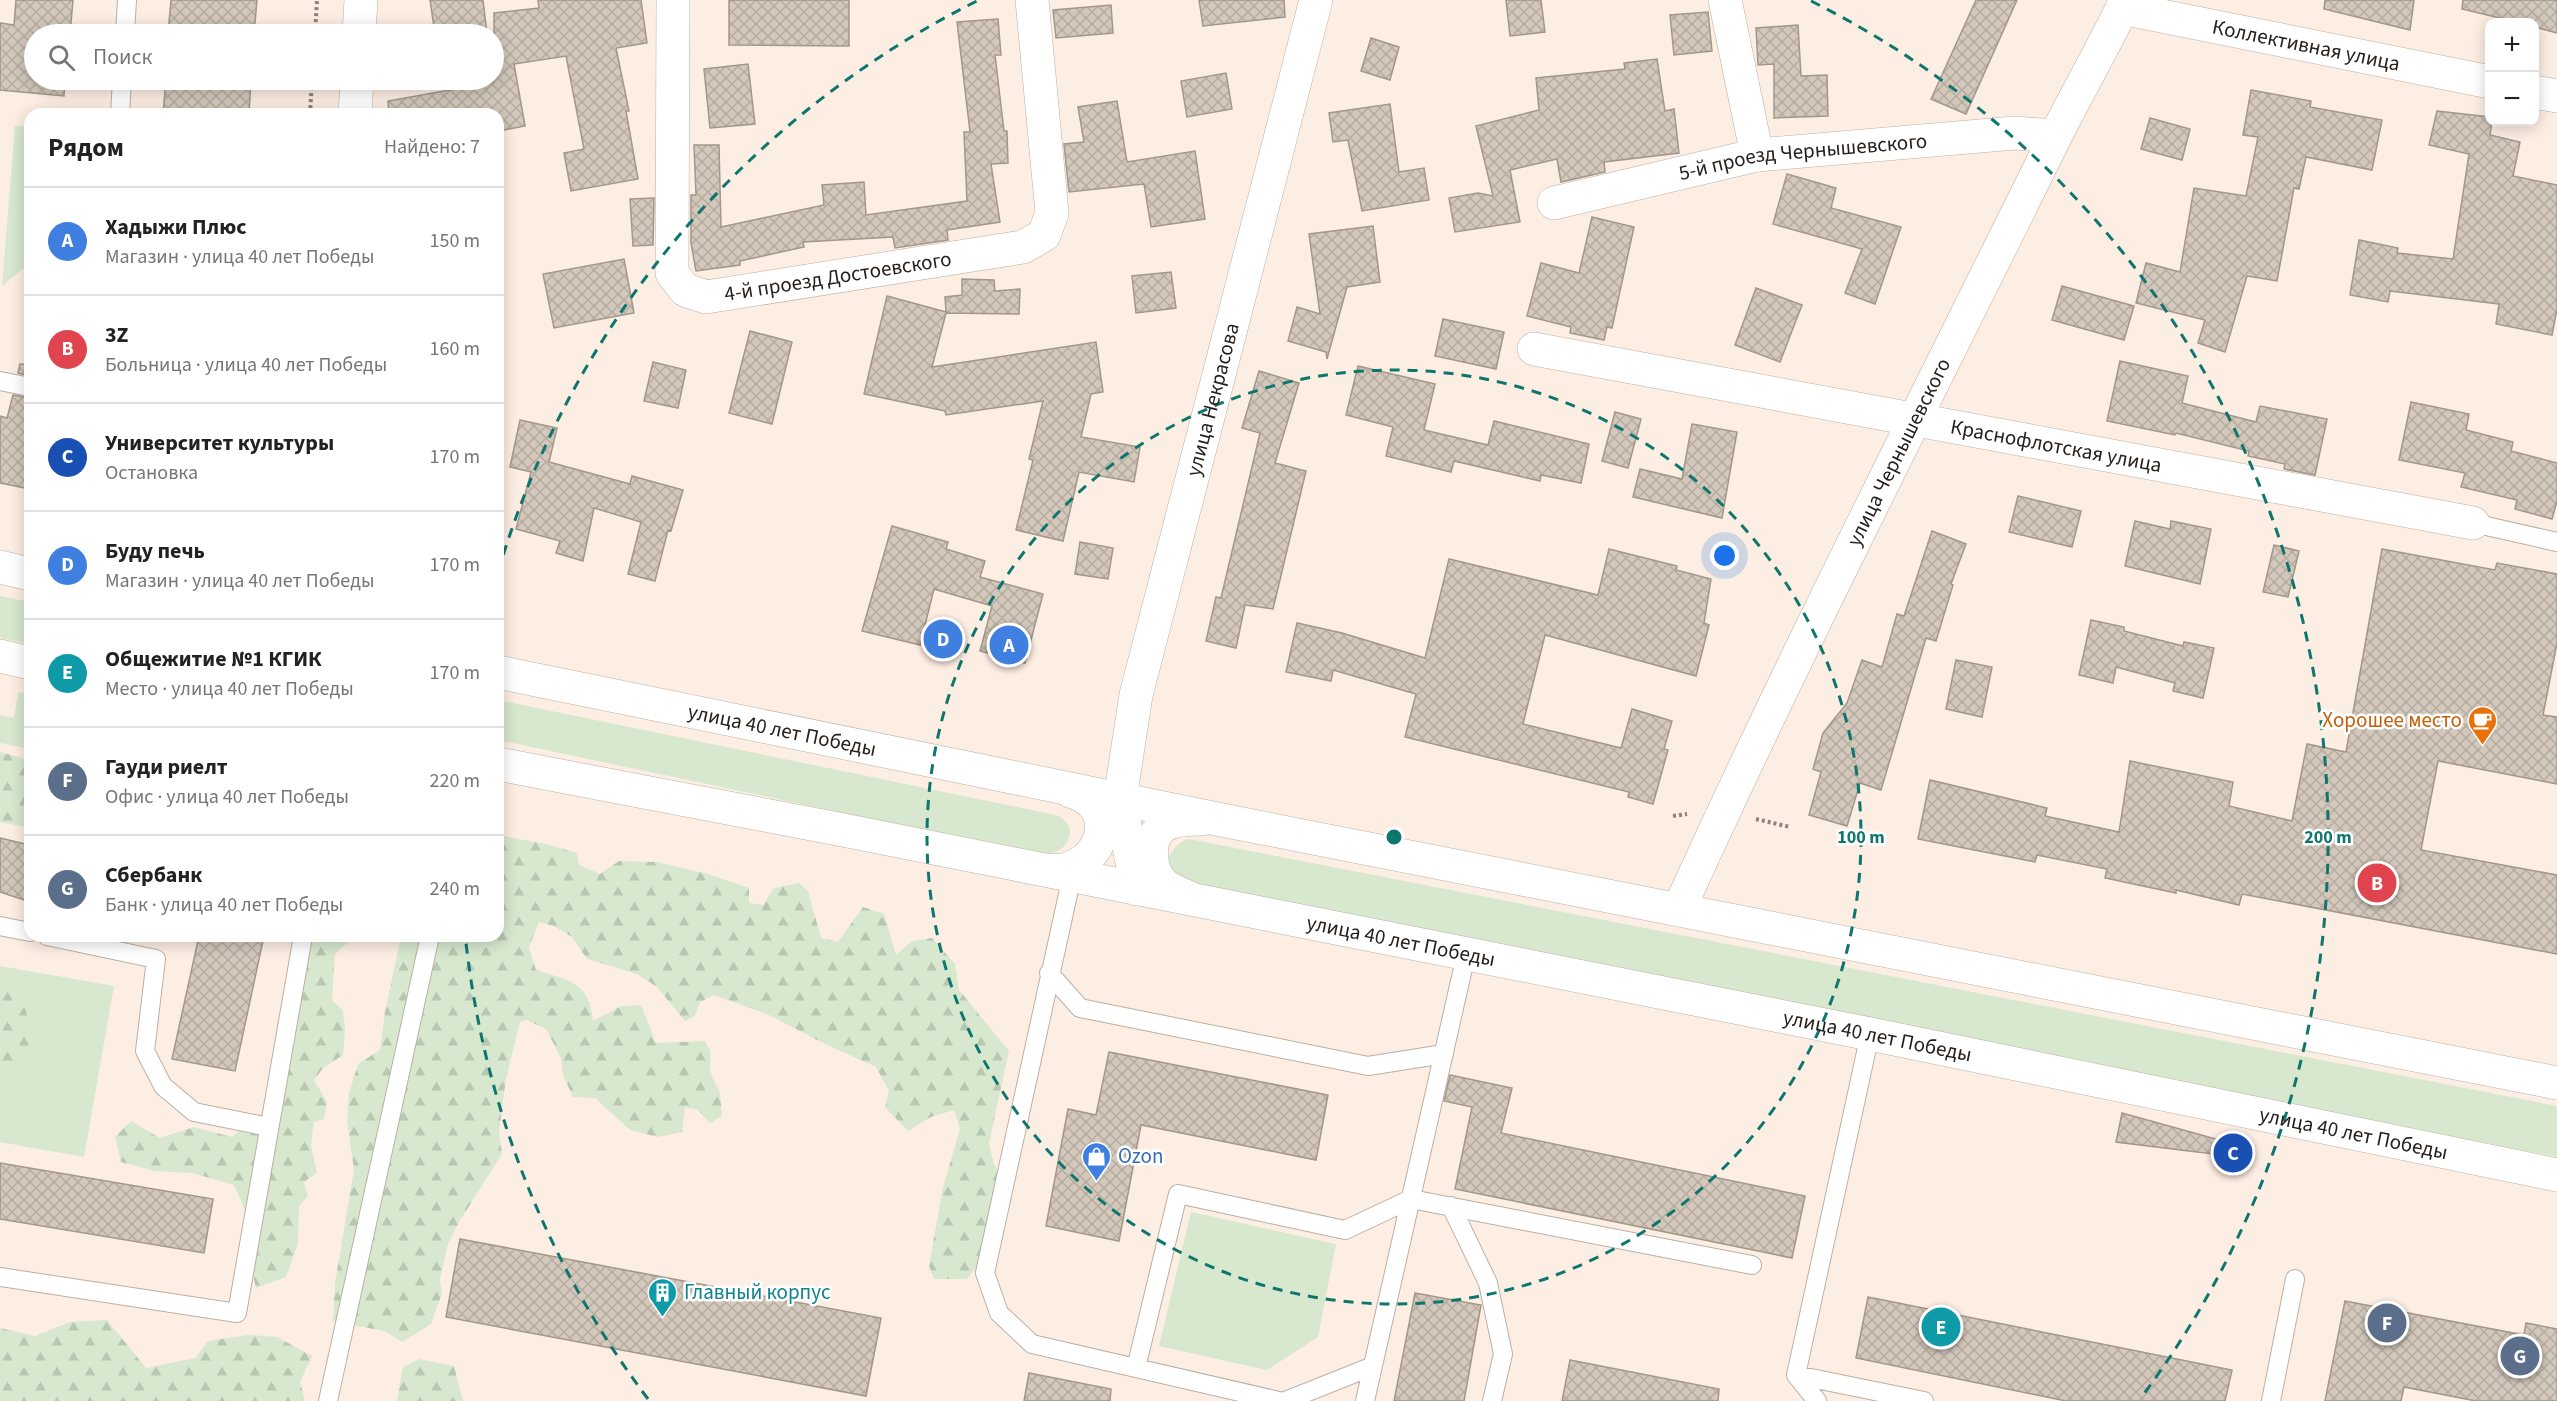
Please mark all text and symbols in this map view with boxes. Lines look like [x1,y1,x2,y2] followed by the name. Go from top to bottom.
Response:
[2210,12,2403,79] street label: Коллективная улица
[2485,18,2539,126] map controls
[2485,18,2539,72] button: +
[24,24,504,90] search box
[45,41,78,74] icon: search
[93,41,152,73] text: Поиск
[2485,72,2539,126] button: −
[1676,126,1928,188] street label: 5-й проезд Чернышевского
[48,129,124,166] text: Рядом
[384,133,480,161] text: Найдено: 7
[105,211,247,243] text: Хадыжи Плюс
[62,227,73,255] text: A
[430,227,480,255] text: 150 m
[105,243,374,271] text: Магазин · улица 40 лет Победы
[722,244,953,309] street label: 4-й проезд Достоевского
[105,319,129,351] text: 3Z
[1178,320,1247,480] street label: улица Некрасова
[61,335,74,363] text: B
[430,335,480,363] text: 160 m
[105,351,387,379] text: Больница · улица 40 лет Победы
[1839,353,1958,551] street label: улица Чернышевского
[1948,411,2164,480] street label: Краснофлотская улица
[105,427,334,459] text: Университет культуры
[62,443,73,471] text: C
[430,443,480,471] text: 170 m
[105,459,198,487] text: Остановка
[105,535,205,567] text: Буду печь
[1710,541,1739,570] your location
[61,551,74,579] text: D
[430,551,480,579] text: 170 m
[105,567,374,595] text: Магазин · улица 40 лет Победы
[924,616,962,662] pin: D
[990,622,1028,668] pin: A
[105,643,322,675] text: Общежитие №1 КГИК
[62,659,73,687] text: E
[430,659,480,687] text: 170 m
[105,675,354,703] text: Место · улица 40 лет Победы
[685,696,879,764] street label: улица 40 лет Победы
[2467,704,2499,746] cafe icon: Хорошее место
[2322,705,2462,735] place label: Хорошее место
[105,751,228,783] text: Гауди риелт
[62,767,73,795] text: F
[430,767,480,795] text: 220 m
[105,783,349,811] text: Офис · улица 40 лет Победы
[1837,825,1885,850] text: 100 m
[2304,825,2352,850] text: 200 m
[1384,827,1404,847] centre of rings
[105,859,202,891] text: Сбербанк
[2358,860,2396,906] pin: B
[61,875,74,903] text: G
[430,875,480,903] text: 240 m
[105,891,343,919] text: Банк · улица 40 лет Победы
[1304,907,1498,974] street label: улица 40 лет Победы
[1781,1002,1974,1070] street label: улица 40 лет Победы
[2257,1099,2451,1167] street label: улица 40 лет Победы
[2214,1130,2252,1176] pin: C
[1081,1140,1113,1182] shop icon: Ozon
[1118,1141,1163,1171] place label: Ozon
[647,1276,679,1318] building icon: Главный корпус
[684,1277,831,1307] place label: Главный корпус
[2368,1300,2406,1346] pin: F
[1922,1304,1960,1350] pin: E
[2500,1334,2540,1378] pin: G

